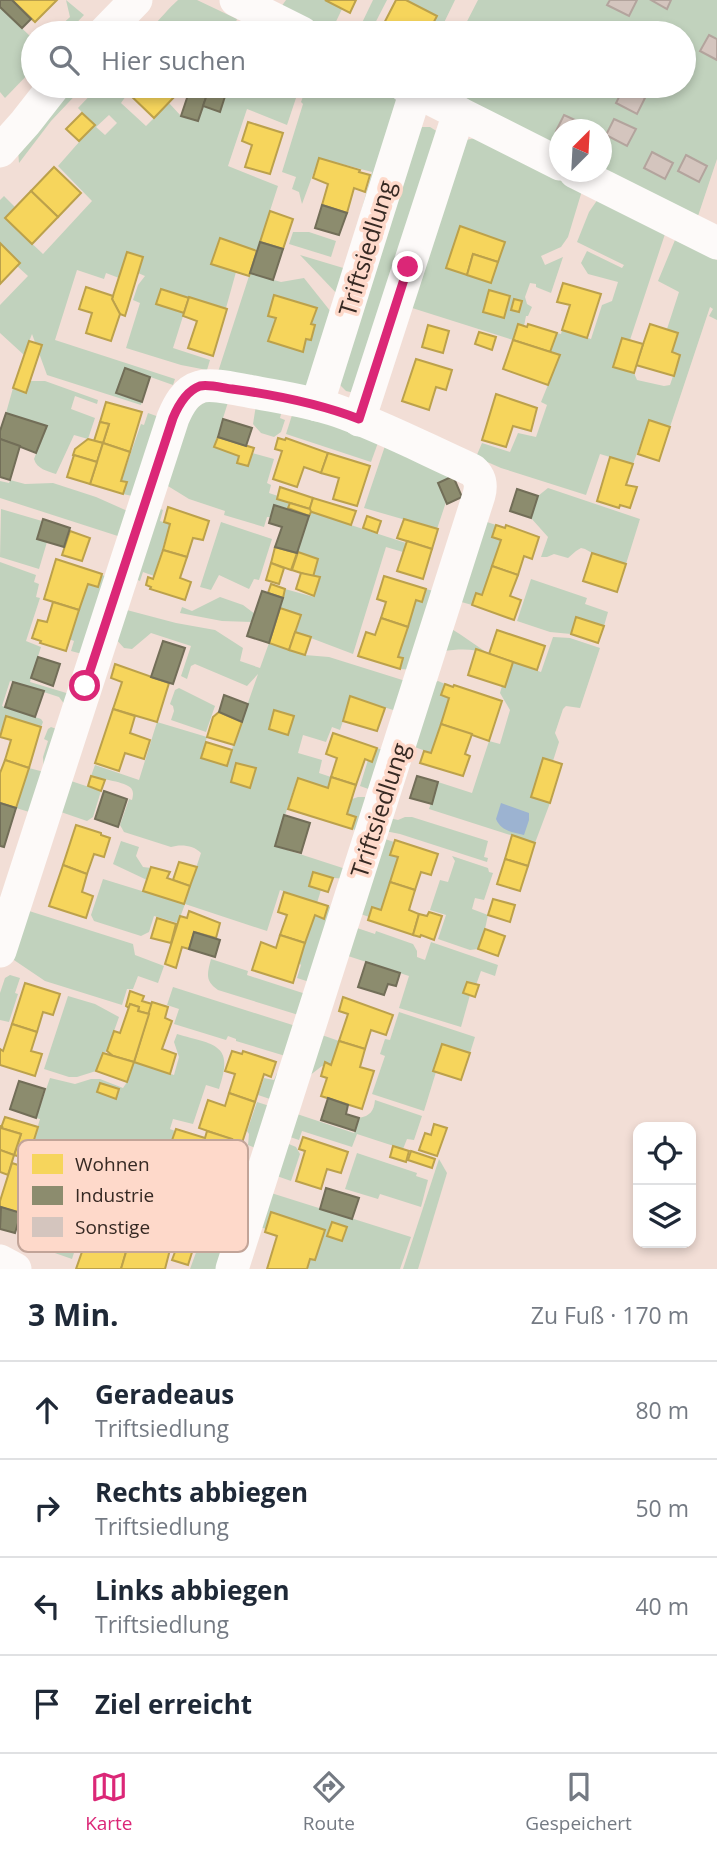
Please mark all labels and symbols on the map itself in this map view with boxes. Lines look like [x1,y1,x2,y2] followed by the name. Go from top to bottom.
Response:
[549,119,612,182] north arrow
[330,176,402,320] street label: Triftsiedlung
[392,251,423,282] route end
[69,670,100,701] route start
[342,738,416,882] street label: Triftsiedlung
[18,1140,248,1252] legend
[75,1151,150,1177] text: Wohnen
[75,1182,154,1208] text: Industrie
[75,1214,150,1240] text: Sonstige

